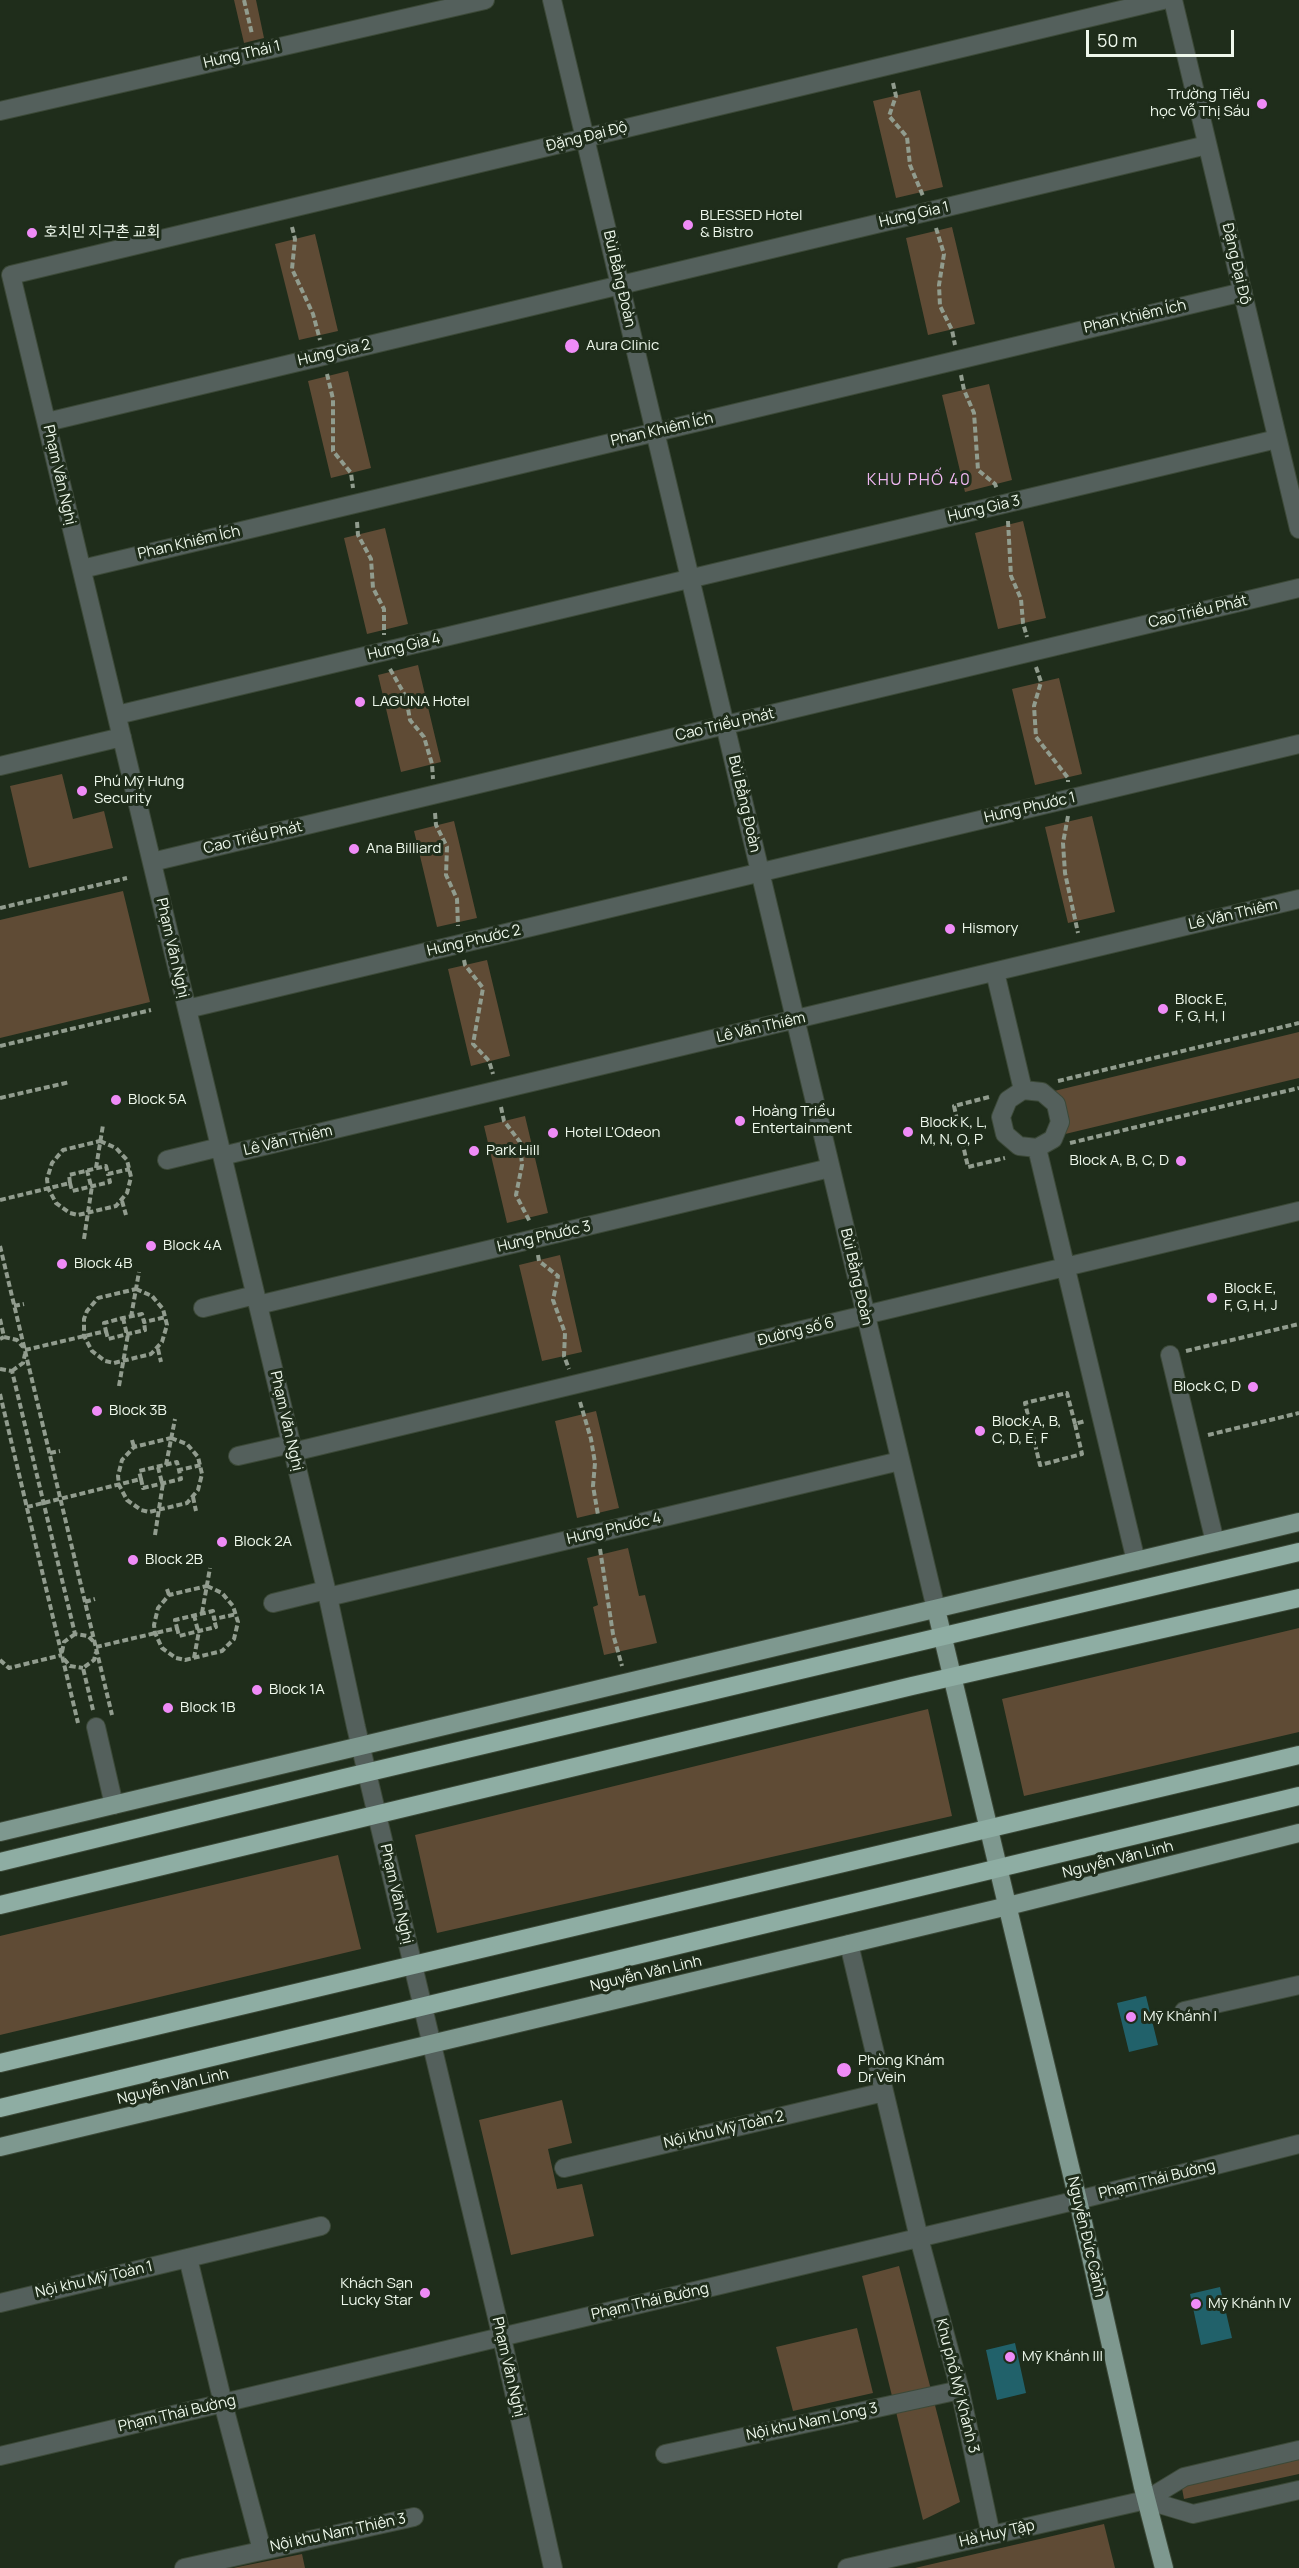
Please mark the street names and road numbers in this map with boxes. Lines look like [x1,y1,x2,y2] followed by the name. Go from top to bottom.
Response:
[202,37,282,73] street label: Hưng Thái 1
[545,118,629,156] street label: Đặng Đại Độ
[877,198,951,232] street label: Hưng Gia 1
[1218,222,1254,306] street label: Đặng Đại Độ
[599,229,639,329] street label: Bùi Bằng Đoàn
[1082,296,1188,338] street label: Phan Khiêm Ích
[296,336,372,370] street label: Hưng Gia 2
[609,409,715,451] street label: Phan Khiêm Ích
[39,423,79,527] street label: Phạm Văn Nghị
[946,492,1022,526] street label: Hưng Gia 3
[136,522,242,564] street label: Phan Khiêm Ích
[1147,592,1249,632] street label: Cao Triều Phát
[366,630,442,664] street label: Hưng Gia 4
[674,705,776,745] street label: Cao Triều Phát
[724,754,764,854] street label: Bùi Bằng Đoàn
[983,789,1077,827] street label: Hưng Phước 1
[202,818,304,858] street label: Cao Triều Phát
[152,896,192,1000] street label: Phạm Văn Nghị
[1187,896,1279,934] street label: Lê Văn Thiêm
[425,921,523,961] street label: Hưng Phước 2
[715,1009,807,1047] street label: Lê Văn Thiêm
[242,1122,334,1160] street label: Lê Văn Thiêm
[495,1217,593,1257] street label: Hưng Phước 3
[836,1227,876,1327] street label: Bùi Bằng Đoàn
[756,1314,836,1350] street label: Đường số 6
[266,1369,306,1473] street label: Phạm Văn Nghị
[565,1509,663,1549] street label: Hưng Phước 4
[1061,1838,1175,1882] street label: Nguyễn Văn Linh
[376,1842,416,1946] street label: Phạm Văn Nghị
[589,1952,703,1996] street label: Nguyễn Văn Linh
[116,2065,230,2109] street label: Nguyễn Văn Linh
[662,2107,786,2153] street label: Nội khu Mỹ Toàn 2
[1097,2157,1217,2203] street label: Phạm Thái Bường
[1063,2175,1109,2299] street label: Nguyễn Đức Cảnh
[33,2258,155,2302] street label: Nội khu Mỹ Toàn 1
[590,2280,710,2324] street label: Phạm Thái Bường
[488,2315,528,2419] street label: Phạm Văn Nghị
[932,2317,982,2455] street label: Khu phố Mỹ Khánh 3
[117,2392,237,2436] street label: Phạm Thái Bường
[745,2399,879,2445] street label: Nội khu Nam Long 3
[268,2510,408,2556] street label: Nội khu Nam Thiên 3
[958,2517,1036,2551] street label: Hà Huy Tập

